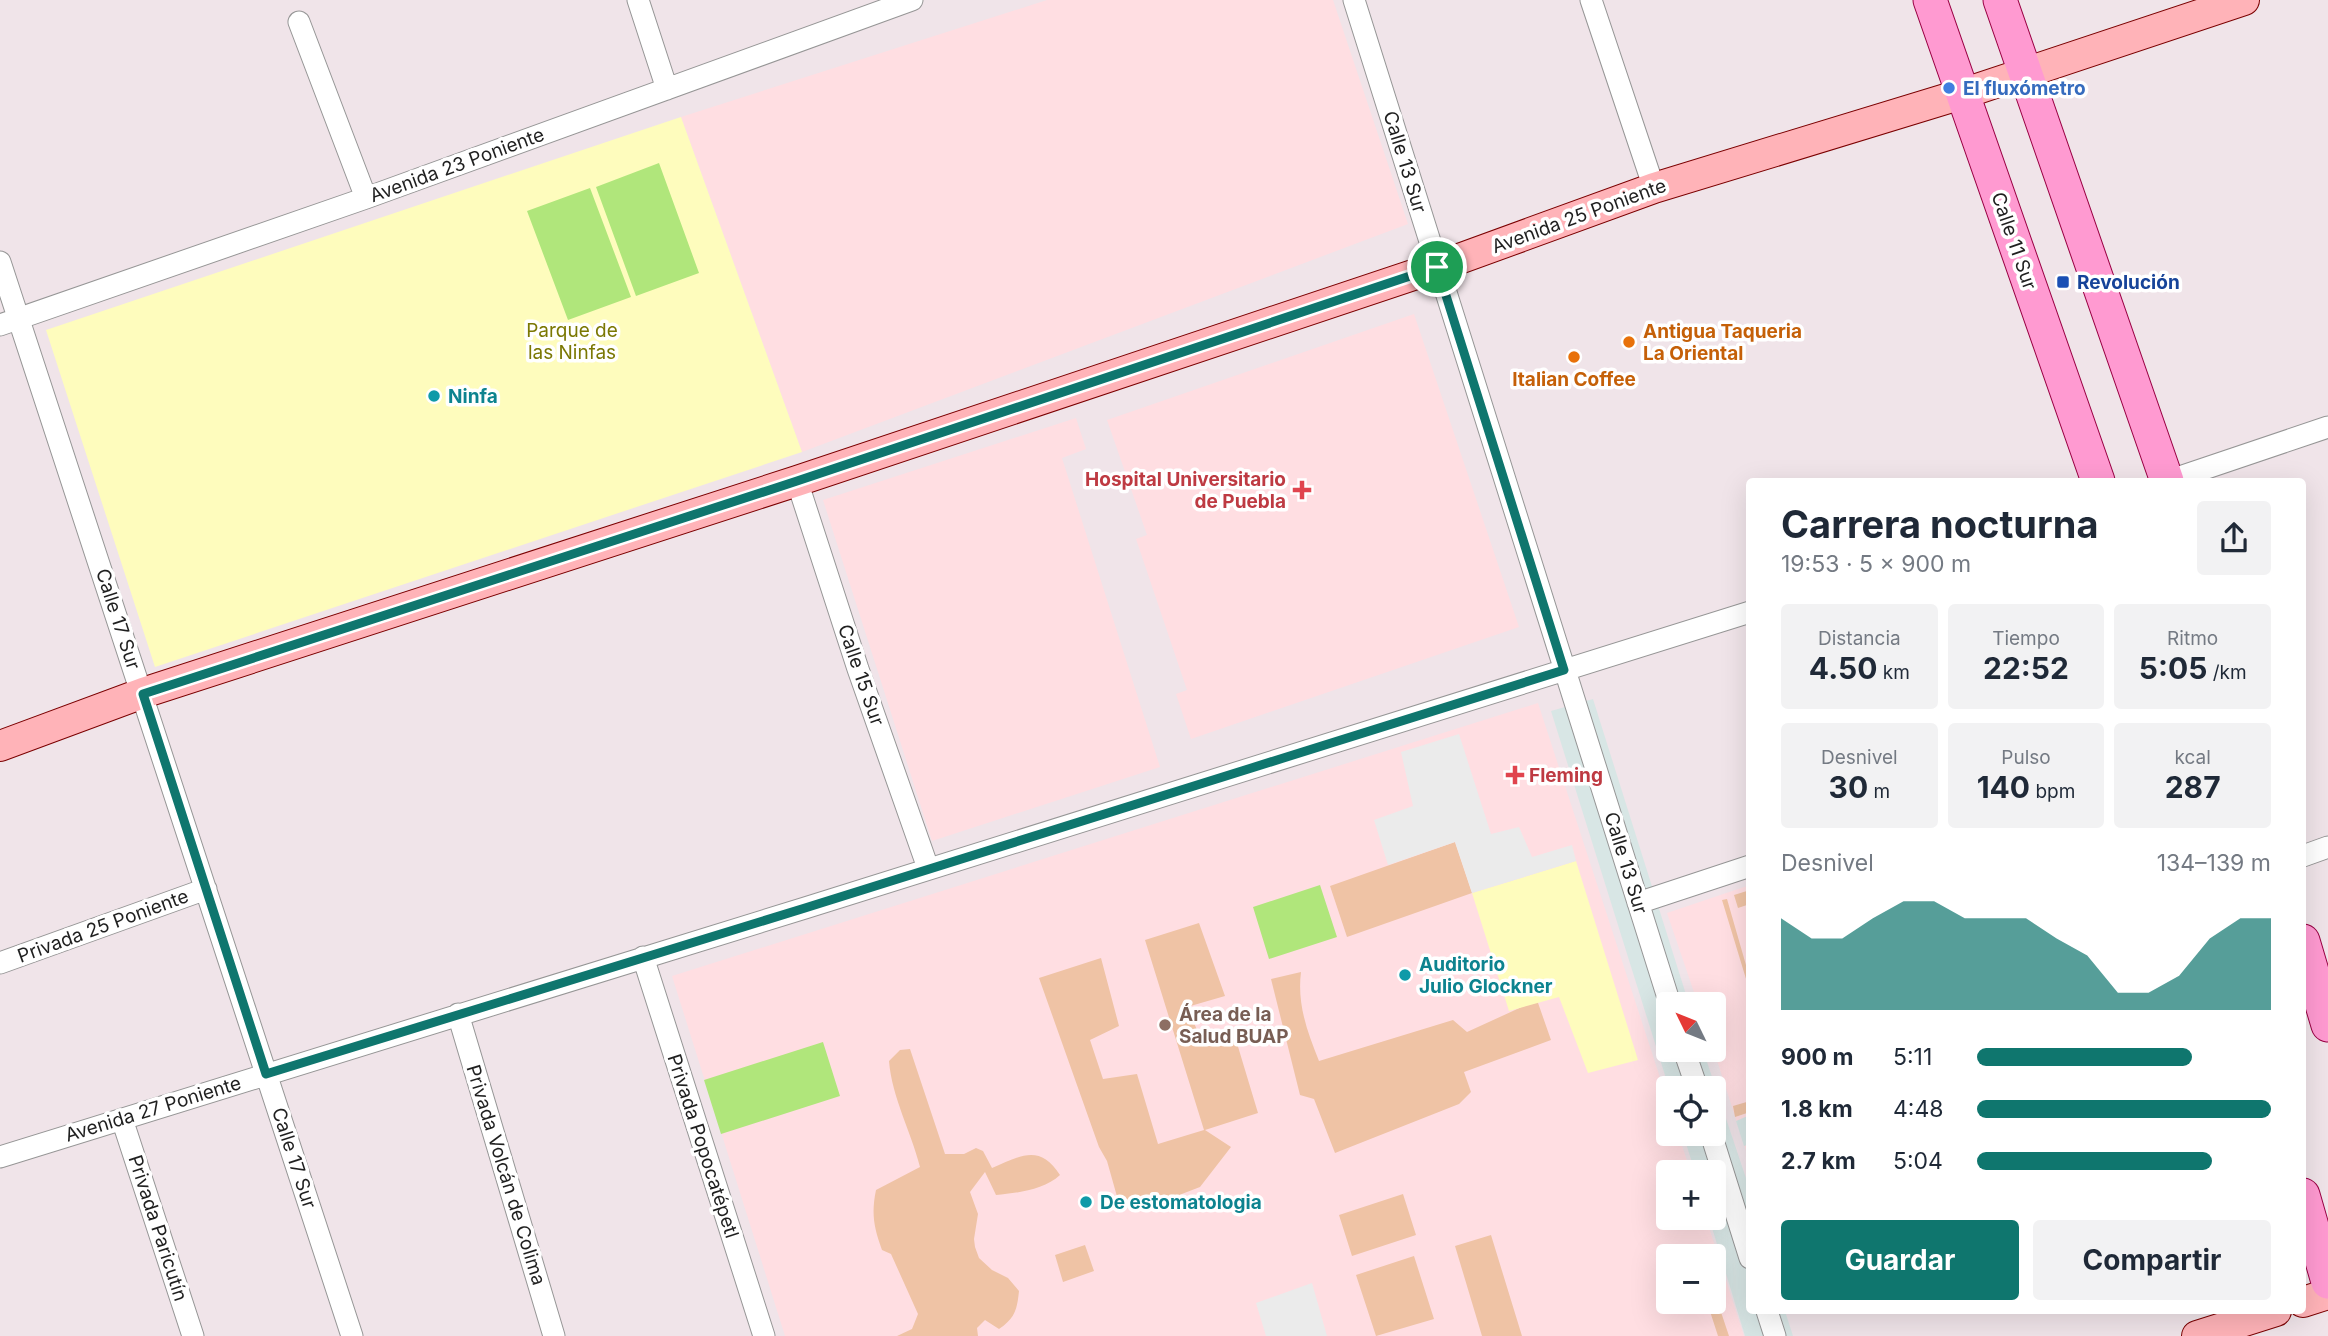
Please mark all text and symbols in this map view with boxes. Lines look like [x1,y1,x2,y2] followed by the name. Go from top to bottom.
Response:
[1963,77,2086,100] place label: El fluxómetro
[1941,80,1957,96] marker: El fluxómetro
[1379,108,1431,216] street label: Calle 13 Sur
[367,123,547,207] street label: Avenida 23 Poniente
[1489,174,1669,258] street label: Avenida 25 Poniente
[1987,189,2041,293] street label: Calle 11 Sur
[1407,237,1467,297] pin
[1418,248,1456,286] icon: arrive
[2077,271,2180,294] place label: Revolución
[2055,274,2071,290] marker: Revolución
[526,319,618,364] park label: Parque de las Ninfas
[1643,320,1802,365] place label: Antigua Taqueria La Oriental
[1621,334,1637,350] marker: Antigua Taqueria La Oriental
[1566,349,1582,365] marker: Italian Coffee
[1512,368,1636,391] place label: Italian Coffee
[448,385,498,408] place label: Ninfa
[426,388,442,404] marker: Ninfa
[1085,468,1286,513] place label: Hospital Universitario de Puebla
[1292,480,1312,500] marker: Hospital Universitario de Puebla
[1781,501,2099,547] text: Carrera nocturna
[2197,501,2271,575] button: share
[1781,550,1971,578] text: 19:53 · 5 × 900 m
[91,566,145,672] street label: Calle 17 Sur
[833,621,889,729] street label: Calle 15 Sur
[1818,627,1901,650] text: Distancia
[1992,627,2060,650] text: Tiempo
[2167,627,2218,650] text: Ritmo
[1809,650,1877,686] text: 4.50
[1983,650,2069,686] text: 22:52
[2139,650,2207,686] text: 5:05
[1877,661,1910,684] text: km
[2207,661,2247,684] text: /km
[1821,746,1898,769] text: Desnivel
[2001,746,2051,769] text: Pulso
[2175,746,2211,769] text: kcal
[1529,764,1603,787] place label: Fleming
[1507,767,1523,783] marker: Fleming
[1829,769,1868,805] text: 30
[1977,769,2030,805] text: 140
[2165,769,2221,805] text: 287
[1868,780,1890,803] text: m
[2030,780,2075,803] text: bpm
[1600,809,1652,917] street label: Calle 13 Sur
[1781,849,1874,877] text: Desnivel
[2157,849,2271,877] text: 134–139 m
[14,884,192,968] street label: Privada 25 Poniente
[1419,953,1553,998] place label: Auditorio Julio Glockner
[1397,967,1413,983] marker: Auditorio Julio Glockner
[1656,992,1726,1062] north arrow
[1656,992,1726,1314] map controls
[1179,1003,1289,1048] place label: Área de la Salud BUAP
[1157,1017,1173,1033] marker: Área de la Salud BUAP
[1781,1043,1853,1071] text: 900 m
[1893,1043,1932,1071] text: 5:11
[662,1051,744,1241] street label: Privada Popocatépetl
[461,1062,551,1288] street label: Privada Volcán de Colima
[62,1071,244,1147] street label: Avenida 27 Poniente
[1656,1076,1726,1146] button: locate
[1781,1095,1853,1123] text: 1.8 km
[1893,1095,1944,1123] text: 4:48
[267,1105,321,1211] street label: Calle 17 Sur
[1781,1147,1856,1175] text: 2.7 km
[1893,1147,1943,1175] text: 5:04
[124,1152,192,1304] street label: Privada Paricutín
[1656,1160,1726,1230] button: +
[1100,1191,1262,1214] place label: De estomatologia
[1078,1194,1094,1210] marker: De estomatologia
[1781,1220,2019,1300] button: Guardar
[2033,1220,2271,1300] button: Compartir
[1656,1244,1726,1314] button: −

